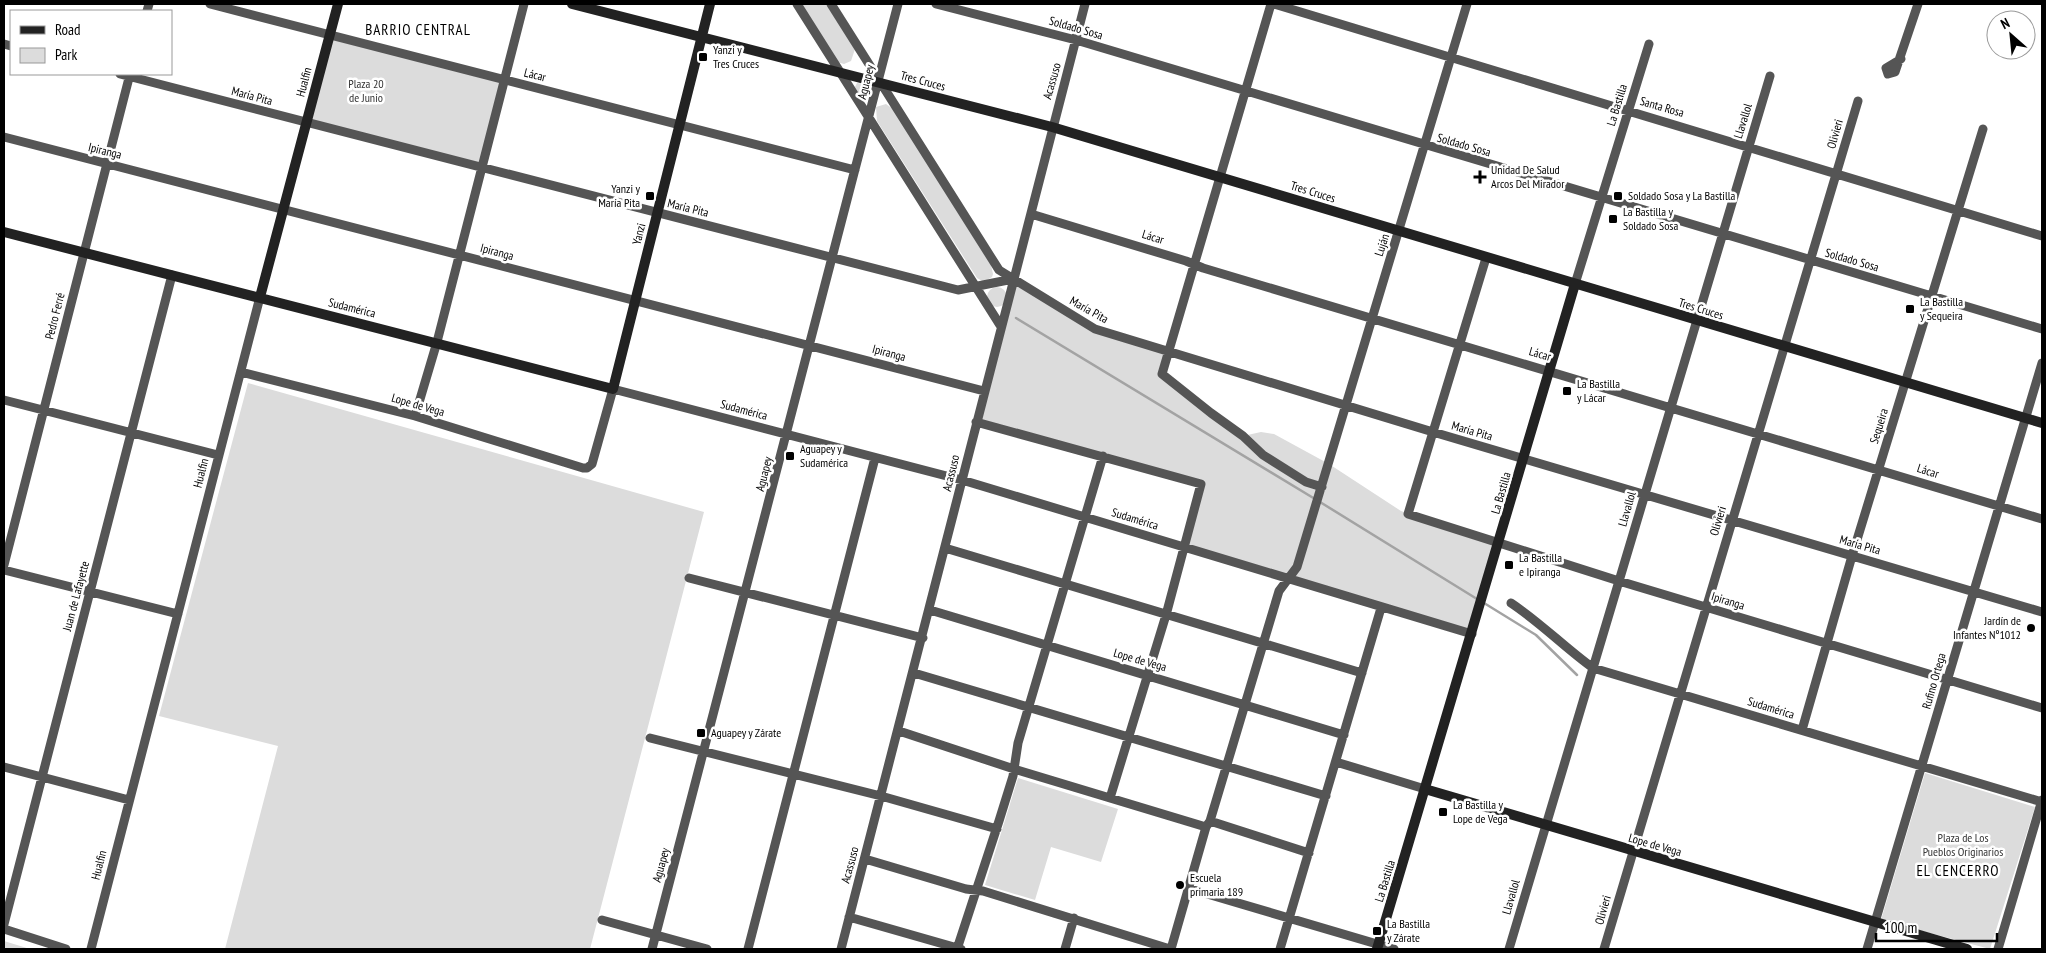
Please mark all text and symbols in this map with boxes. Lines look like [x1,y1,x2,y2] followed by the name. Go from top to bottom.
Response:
[10,10,172,75] legend
[1986,10,2036,60] north arrow
[1048,13,1105,42] street label: Soldado Sosa
[1998,14,2013,33] text: N
[55,20,81,39] text: Road
[365,20,471,39] district label: BARRIO CENTRAL
[713,42,759,71] place label: Yanzi y Tres Cruces
[55,45,77,64] text: Park
[697,51,709,63] marker: Yanzi y Tres Cruces
[1039,61,1064,101] street label: Acassuso
[854,63,877,101] street label: Aguapey
[523,65,548,85] street label: Lácar
[292,66,315,98] street label: Hualfin
[899,67,947,94] street label: Tres Cruces
[348,76,384,105] park label: Plaza 20 de Junio
[1603,82,1630,128] street label: La Bastilla
[230,83,274,108] street label: María Pita
[1638,93,1686,120] street label: Santa Rosa
[1730,101,1755,140] street label: Llavallol
[1823,117,1846,150] street label: Olivieri
[1436,130,1493,159] street label: Soldado Sosa
[87,139,124,162] street label: Ipiranga
[1491,162,1565,191] place label: Unidad De Salud Arcos Del Mirador
[1473,170,1487,184] marker: Unidad De Salud Arcos Del Mirador
[1289,178,1337,205] street label: Tres Cruces
[598,181,640,210] place label: Yanzi y María Pita
[1628,188,1736,203] place label: Soldado Sosa y La Bastilla
[644,190,656,202] marker: Yanzi y María Pita
[1612,190,1624,202] marker: Soldado Sosa y La Bastilla
[666,195,710,220] street label: María Pita
[1623,204,1678,233] place label: La Bastilla y Soldado Sosa
[1607,213,1619,225] marker: La Bastilla y Soldado Sosa
[629,222,648,246] street label: Yanzi
[1140,226,1167,247] street label: Lácar
[1371,232,1392,258] street label: Luján
[479,240,516,263] street label: Ipiranga
[1824,245,1881,274] street label: Soldado Sosa
[41,291,68,341] street label: Pedro Ferré
[1067,293,1111,326] street label: María Pita
[327,294,377,321] street label: Sudamérica
[1920,294,1963,323] place label: La Bastilla y Sequeira
[1677,295,1725,322] street label: Tres Cruces
[1904,303,1916,315] marker: La Bastilla y Sequeira
[871,341,908,364] street label: Ipiranga
[1527,343,1554,364] street label: Lácar
[1577,376,1620,405] place label: La Bastilla y Lácar
[1561,385,1573,397] marker: La Bastilla y Lácar
[390,390,447,419] street label: Lope de Vega
[719,396,769,423] street label: Sudamérica
[1866,406,1891,445] street label: Sequeira
[1450,418,1494,444] street label: María Pita
[800,441,848,470] place label: Aguapey y Sudamérica
[784,450,796,462] marker: Aguapey y Sudamérica
[939,453,962,493] street label: Acassuso
[752,455,775,493] street label: Aguapey
[190,457,211,489] street label: Hualfin
[1915,460,1942,481] street label: Lácar
[1487,470,1514,516] street label: La Bastilla
[1614,489,1639,528] street label: Llavallol
[1110,504,1161,533] street label: Sudamérica
[1706,504,1729,537] street label: Olivieri
[1838,532,1882,558] street label: María Pita
[1519,550,1562,579] place label: La Bastilla e Ipiranga
[59,559,92,633] street label: Juan de Lafayette
[1503,559,1515,571] marker: La Bastilla e Ipiranga
[1710,588,1747,613] street label: Ipiranga
[1953,613,2021,642] place label: Jardín de Infantes Nº1012
[2025,622,2037,634] marker: Jardín de Infantes Nº1012
[1112,645,1169,674] street label: Lope de Vega
[1918,651,1949,711] street label: Rufino Ortega
[1746,693,1797,722] street label: Sudamérica
[711,725,781,740] place label: Aguapey y Zárate
[695,727,707,739] marker: Aguapey y Zárate
[1453,797,1508,826] place label: La Bastilla y Lope de Vega
[1437,806,1449,818] marker: La Bastilla y Lope de Vega
[1627,830,1684,859] street label: Lope de Vega
[1923,830,2003,859] park label: Plaza de Los Pueblos Originarios
[649,845,672,884] street label: Aguapey
[837,845,862,885] street label: Acassuso
[88,849,109,881] street label: Hualfin
[1371,858,1398,904] street label: La Bastilla
[1916,861,2000,880] district label: EL CENCERRO
[1190,870,1243,899] place label: Escuela primaria 189
[1498,877,1523,916] street label: Llavallol
[1174,879,1186,891] marker: Escuela primaria 189
[1591,893,1614,926] street label: Olivieri
[1876,910,1997,942] scale bar
[1387,916,1430,945] place label: La Bastilla y Zárate
[1884,918,1917,937] text: 100 m
[1371,925,1383,937] marker: La Bastilla y Zárate

